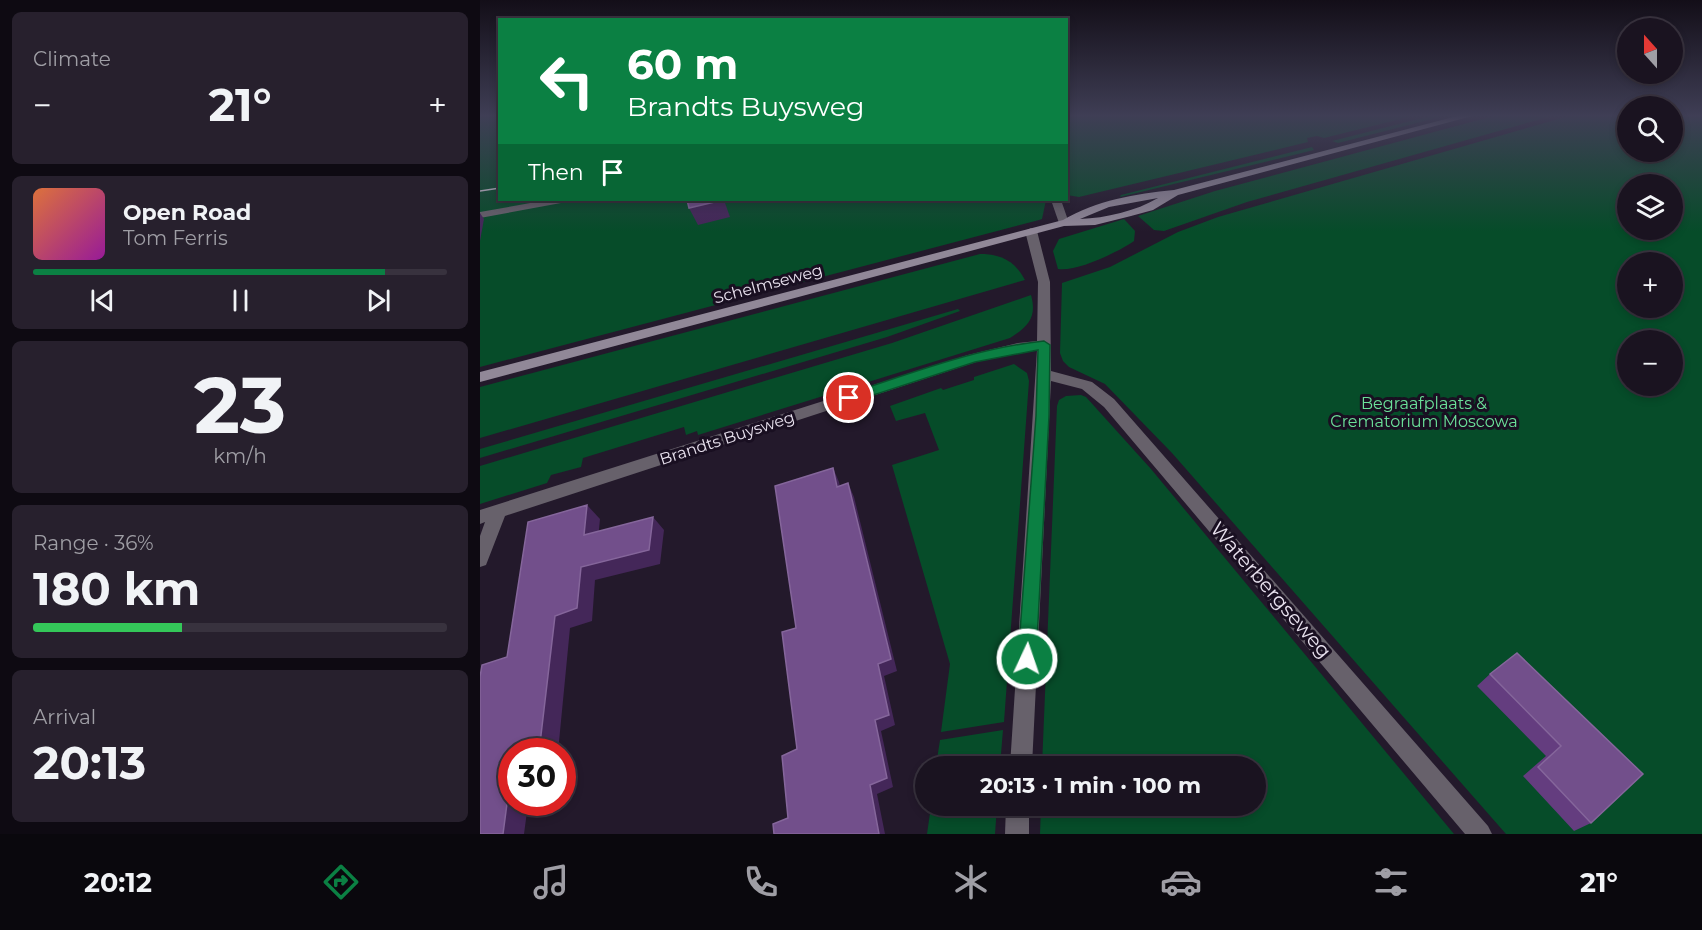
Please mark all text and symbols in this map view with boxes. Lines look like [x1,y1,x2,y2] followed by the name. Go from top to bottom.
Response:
[1617,18,1683,84] north arrow
[1617,18,1683,396] map controls
[627,38,738,90] text: 60 m
[528,42,606,120] icon: left
[33,47,111,71] text: Climate
[208,77,272,132] text: 21°
[33,85,52,125] text: −
[428,85,447,125] text: +
[627,90,864,123] text: Brandts Buysweg
[1617,96,1683,162] button: search
[596,156,629,189] icon: arrive
[528,159,584,186] text: Then
[1617,174,1683,240] button: layers
[123,199,251,226] text: Open Road
[123,226,228,250] text: Tom Ferris
[1617,252,1683,318] button: +
[711,260,825,308] street label: Schelmseweg
[86,284,119,317] icon: previous
[224,284,257,317] icon: pause
[362,284,395,317] icon: next
[1617,330,1683,396] button: −
[194,357,286,453] text: 23
[823,372,874,423] pin
[832,381,865,414] icon: arrive
[1330,394,1518,431] park label: Begraafplaats & Crematorium Moscowa
[657,407,797,469] street label: Brandts Buysweg
[213,444,267,468] text: km/h
[1205,517,1337,663] street label: Waterbergseweg
[33,531,154,555] text: Range · 36%
[33,561,200,616] text: 180 km
[995,627,1059,691] position arrow
[33,705,96,729] text: Arrival
[33,735,146,790] text: 20:13
[498,738,576,816] speed limit sign: 30
[980,772,1201,799] text: 20:13 · 1 min · 100 m
[320,861,362,903] icon: directions
[530,861,572,903] icon: music
[740,861,782,903] icon: phone
[950,861,992,903] icon: climate
[1160,861,1202,903] icon: car
[1370,861,1412,903] icon: filters
[84,866,152,899] text: 20:12
[1580,866,1618,899] text: 21°

